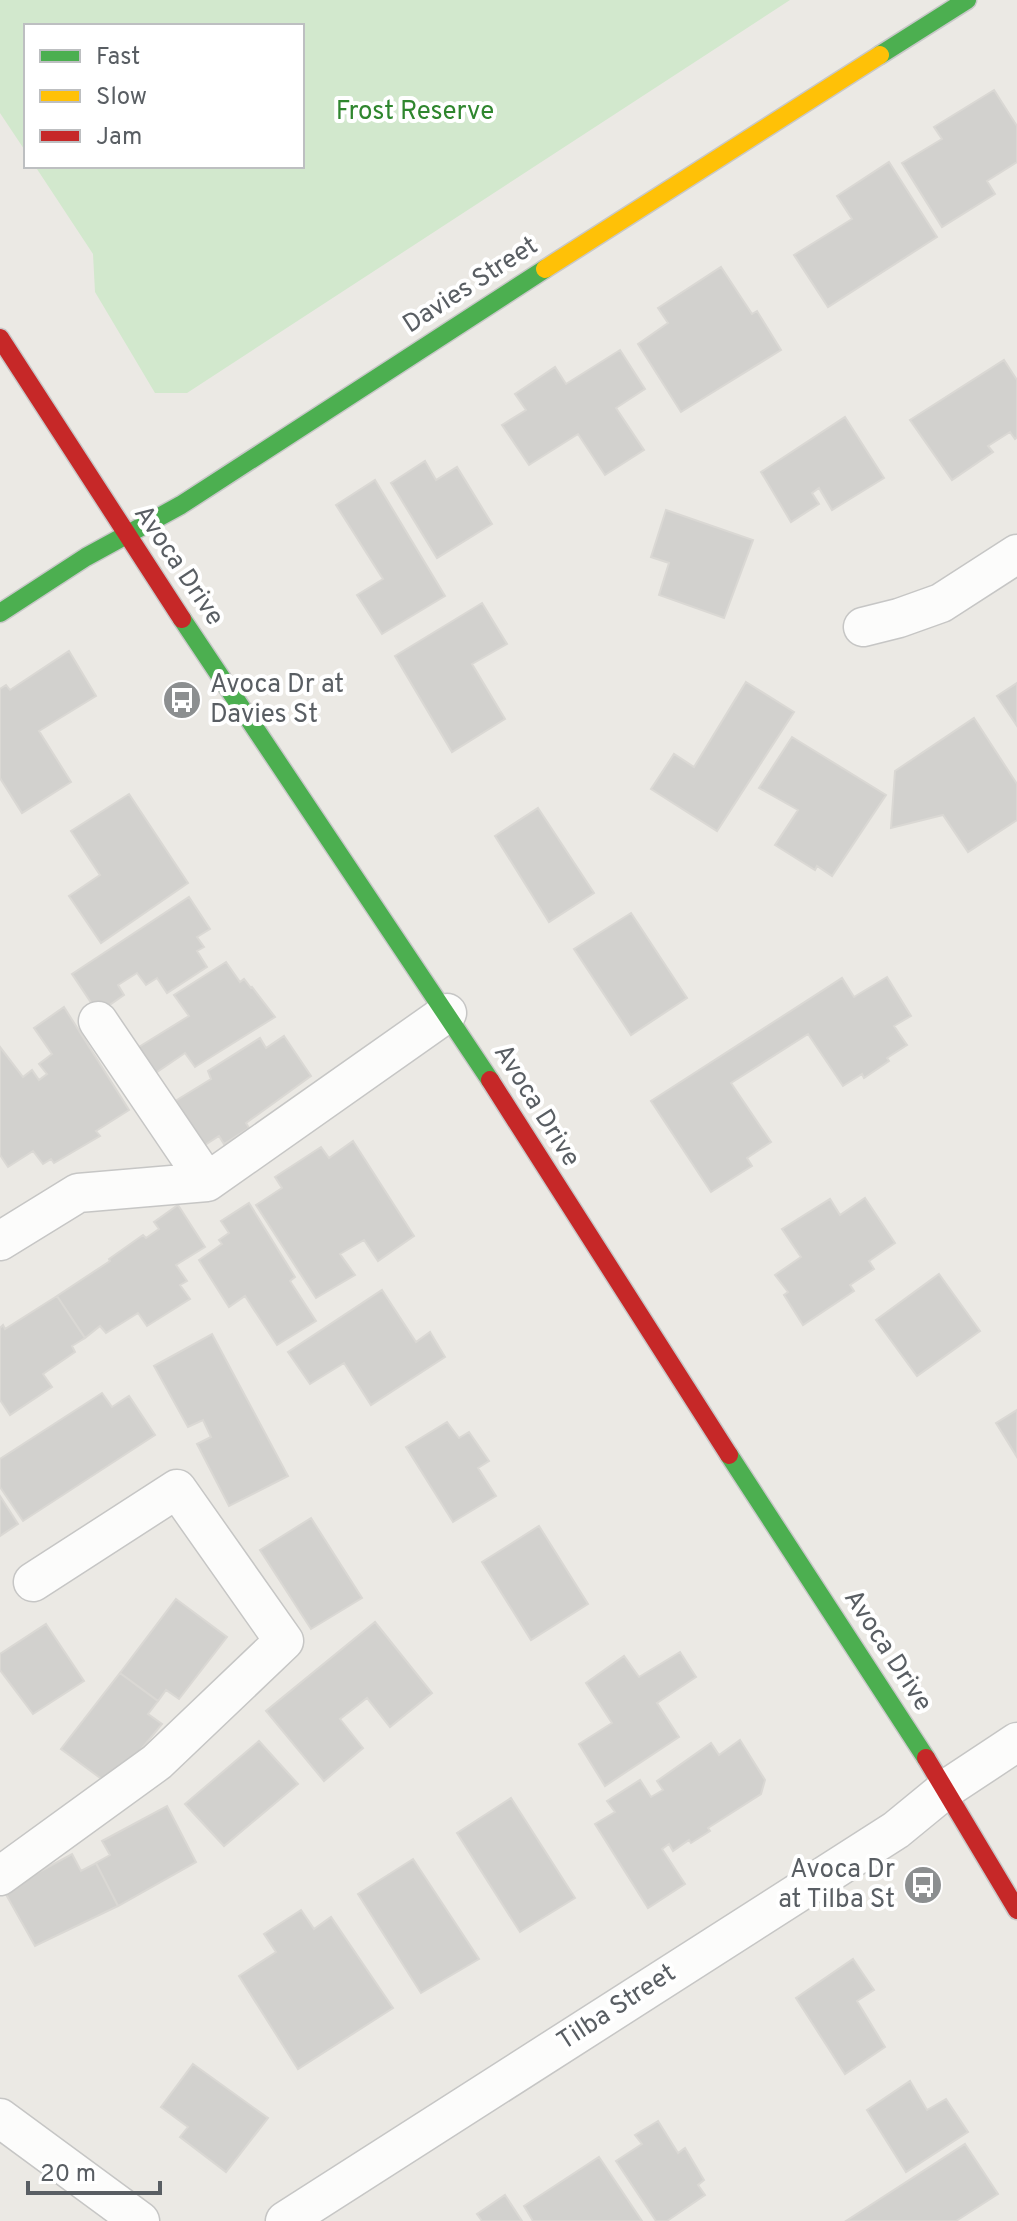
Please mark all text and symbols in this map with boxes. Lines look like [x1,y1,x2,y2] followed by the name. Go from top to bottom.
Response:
[24,24,304,168] legend
[96,43,140,73] text: Fast
[96,83,147,113] text: Slow
[336,96,494,129] park label: Frost Reserve
[96,123,142,153] text: Jam
[397,230,545,342] street label: Davies Street
[126,499,230,633] street label: Avoca Drive
[210,669,344,732] place label: Avoca Dr at Davies St
[161,679,203,721] bus stop icon: Avoca Dr at Davies St
[485,1038,587,1174] street label: Avoca Drive
[835,1584,939,1718] street label: Avoca Drive
[778,1854,895,1917] place label: Avoca Dr at Tilba St
[902,1864,944,1906] bus stop icon: Avoca Dr at Tilba St
[551,1957,683,2059] street label: Tilba Street
[28,2145,160,2195] scale bar
[40,2160,96,2190] text: 20 m

